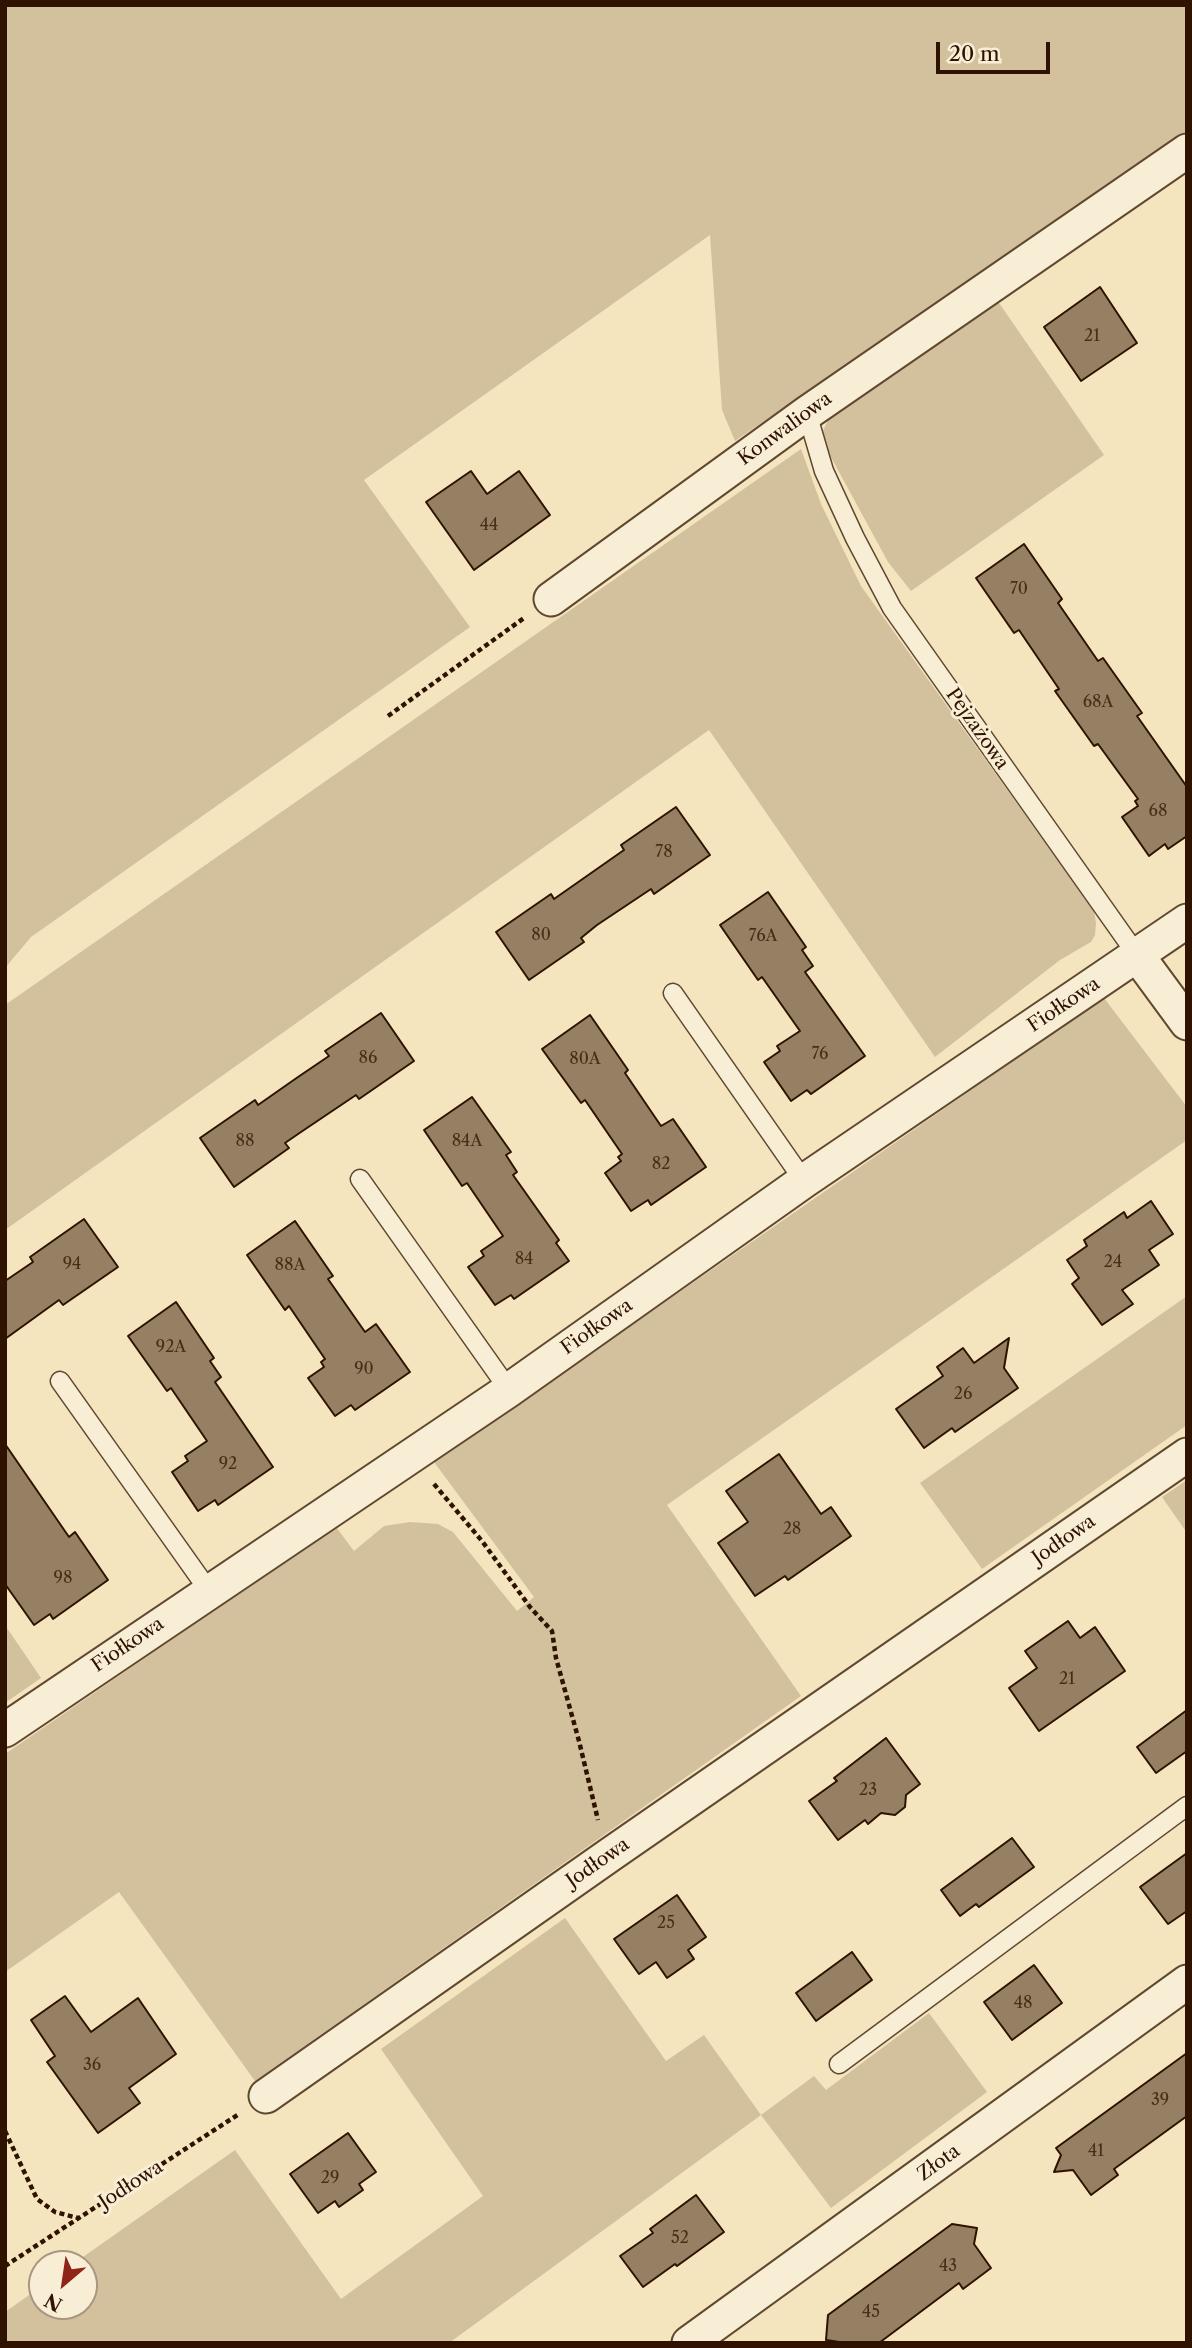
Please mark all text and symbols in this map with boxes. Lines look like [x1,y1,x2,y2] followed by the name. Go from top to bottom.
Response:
[940,28,1054,72] scale bar
[949,41,1000,66] text: 20 m
[1084,326,1100,346] house number: 21
[734,387,836,471] street label: Konwaliowa
[480,515,498,535] house number: 44
[1010,579,1028,599] house number: 70
[941,684,1013,774] street label: Pejzażowa
[1083,692,1113,712] house number: 68A
[1149,801,1167,821] house number: 68
[655,842,673,862] house number: 78
[531,925,551,945] house number: 80
[749,926,777,946] house number: 76A
[1024,973,1104,1037] street label: Fiołkowa
[812,1044,828,1064] house number: 76
[359,1048,377,1068] house number: 86
[569,1049,601,1069] house number: 80A
[236,1131,254,1151] house number: 88
[452,1131,482,1151] house number: 84A
[652,1154,670,1174] house number: 82
[515,1249,533,1269] house number: 84
[1104,1252,1122,1272] house number: 24
[63,1254,81,1274] house number: 94
[275,1255,305,1275] house number: 88A
[557,1294,637,1360] street label: Fiołkowa
[156,1337,186,1357] house number: 92A
[354,1359,374,1379] house number: 90
[954,1384,972,1404] house number: 26
[219,1454,237,1474] house number: 92
[1028,1510,1100,1570] street label: Jodłowa
[783,1519,801,1539] house number: 28
[54,1568,72,1588] house number: 98
[88,1613,168,1677] street label: Fiołkowa
[1059,1669,1075,1689] house number: 21
[859,1780,877,1800] house number: 23
[562,1833,634,1893] street label: Jodłowa
[657,1913,675,1933] house number: 25
[1014,1993,1032,2013] house number: 48
[83,2055,101,2075] house number: 36
[1151,2090,1169,2110] house number: 39
[913,2140,965,2186] street label: Złota
[1088,2141,1104,2161] house number: 41
[95,2156,167,2214] street label: Jodłowa
[321,2168,339,2188] house number: 29
[671,2228,689,2248] house number: 52
[28,2250,98,2320] north arrow
[939,2256,957,2276] house number: 43
[41,2288,66,2316] text: N
[862,2302,880,2322] house number: 45

